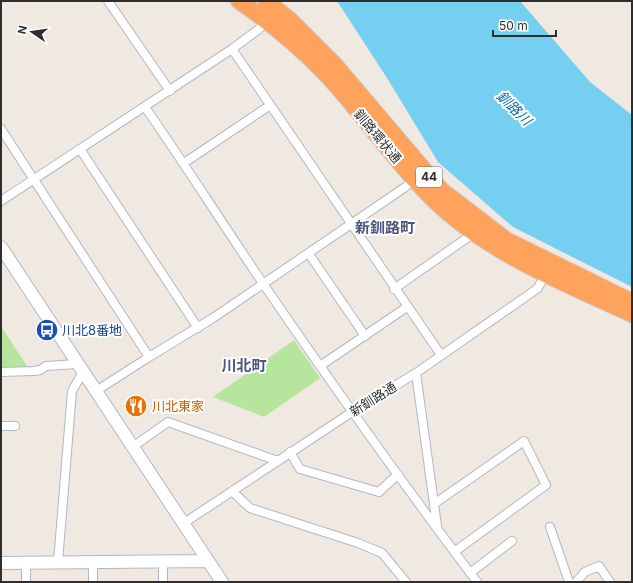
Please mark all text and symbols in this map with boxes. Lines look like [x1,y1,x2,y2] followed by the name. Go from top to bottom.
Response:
[12,12,52,52] north arrow
[493,12,556,38] scale bar
[499,18,528,33] text: 50 m
[14,24,30,35] text: N
[493,87,537,130] water label: 釧路川
[351,106,405,166] street label: 釧路環状通
[416,167,442,187] road number: 44
[355,218,415,237] district label: 新釧路町
[34,317,60,343] bus stop icon: 川北8番地
[62,322,122,338] place label: 川北8番地
[221,356,267,375] district label: 川北町
[347,378,399,420] street label: 新釧路通
[123,393,149,419] restaurant icon: 川北東家
[152,398,204,414] place label: 川北東家

